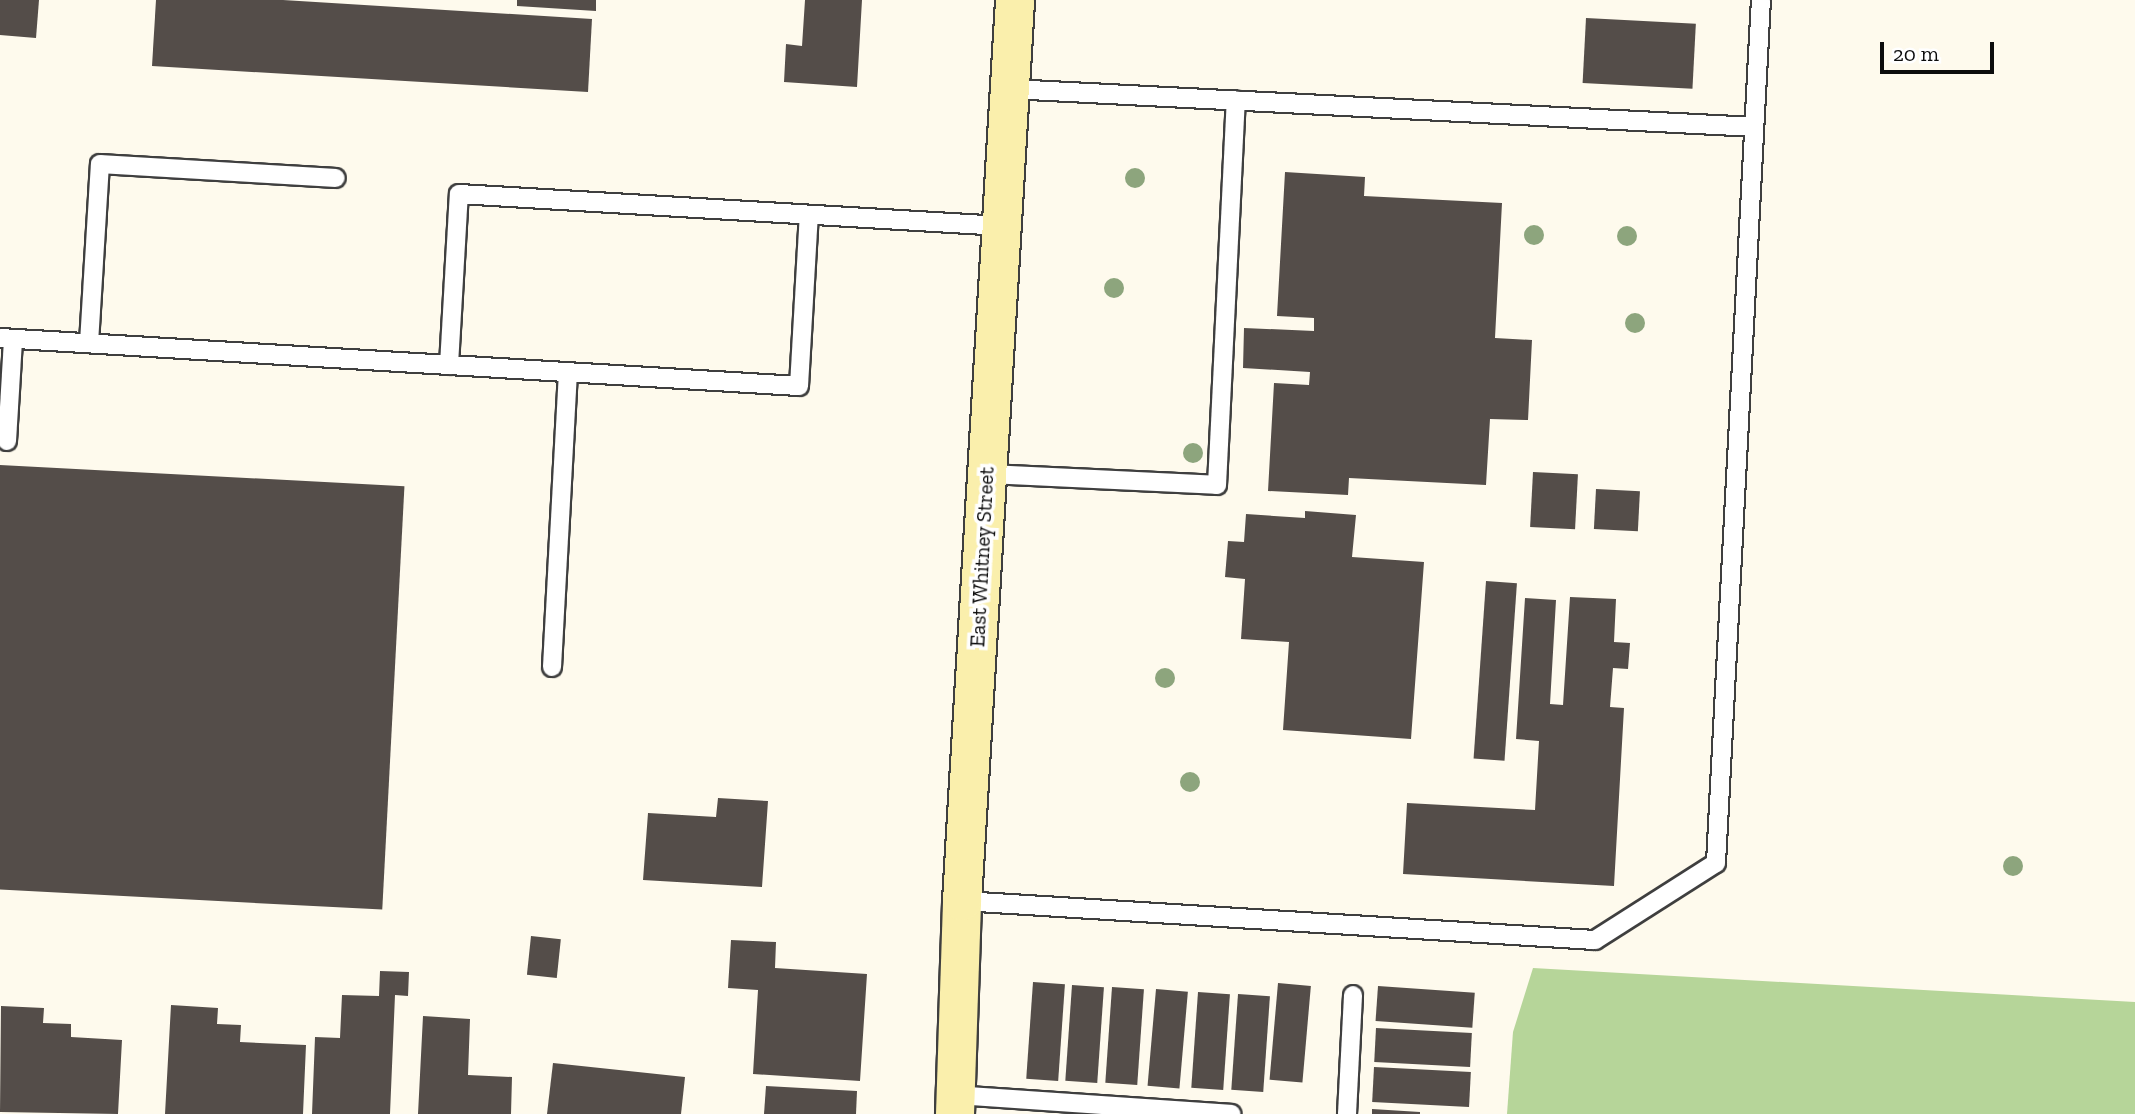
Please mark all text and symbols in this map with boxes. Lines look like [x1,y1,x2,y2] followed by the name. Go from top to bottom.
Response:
[1883,28,1997,72] scale bar
[1893,41,1939,66] text: 20 m
[965,466,999,648] street label: East Whitney Street

